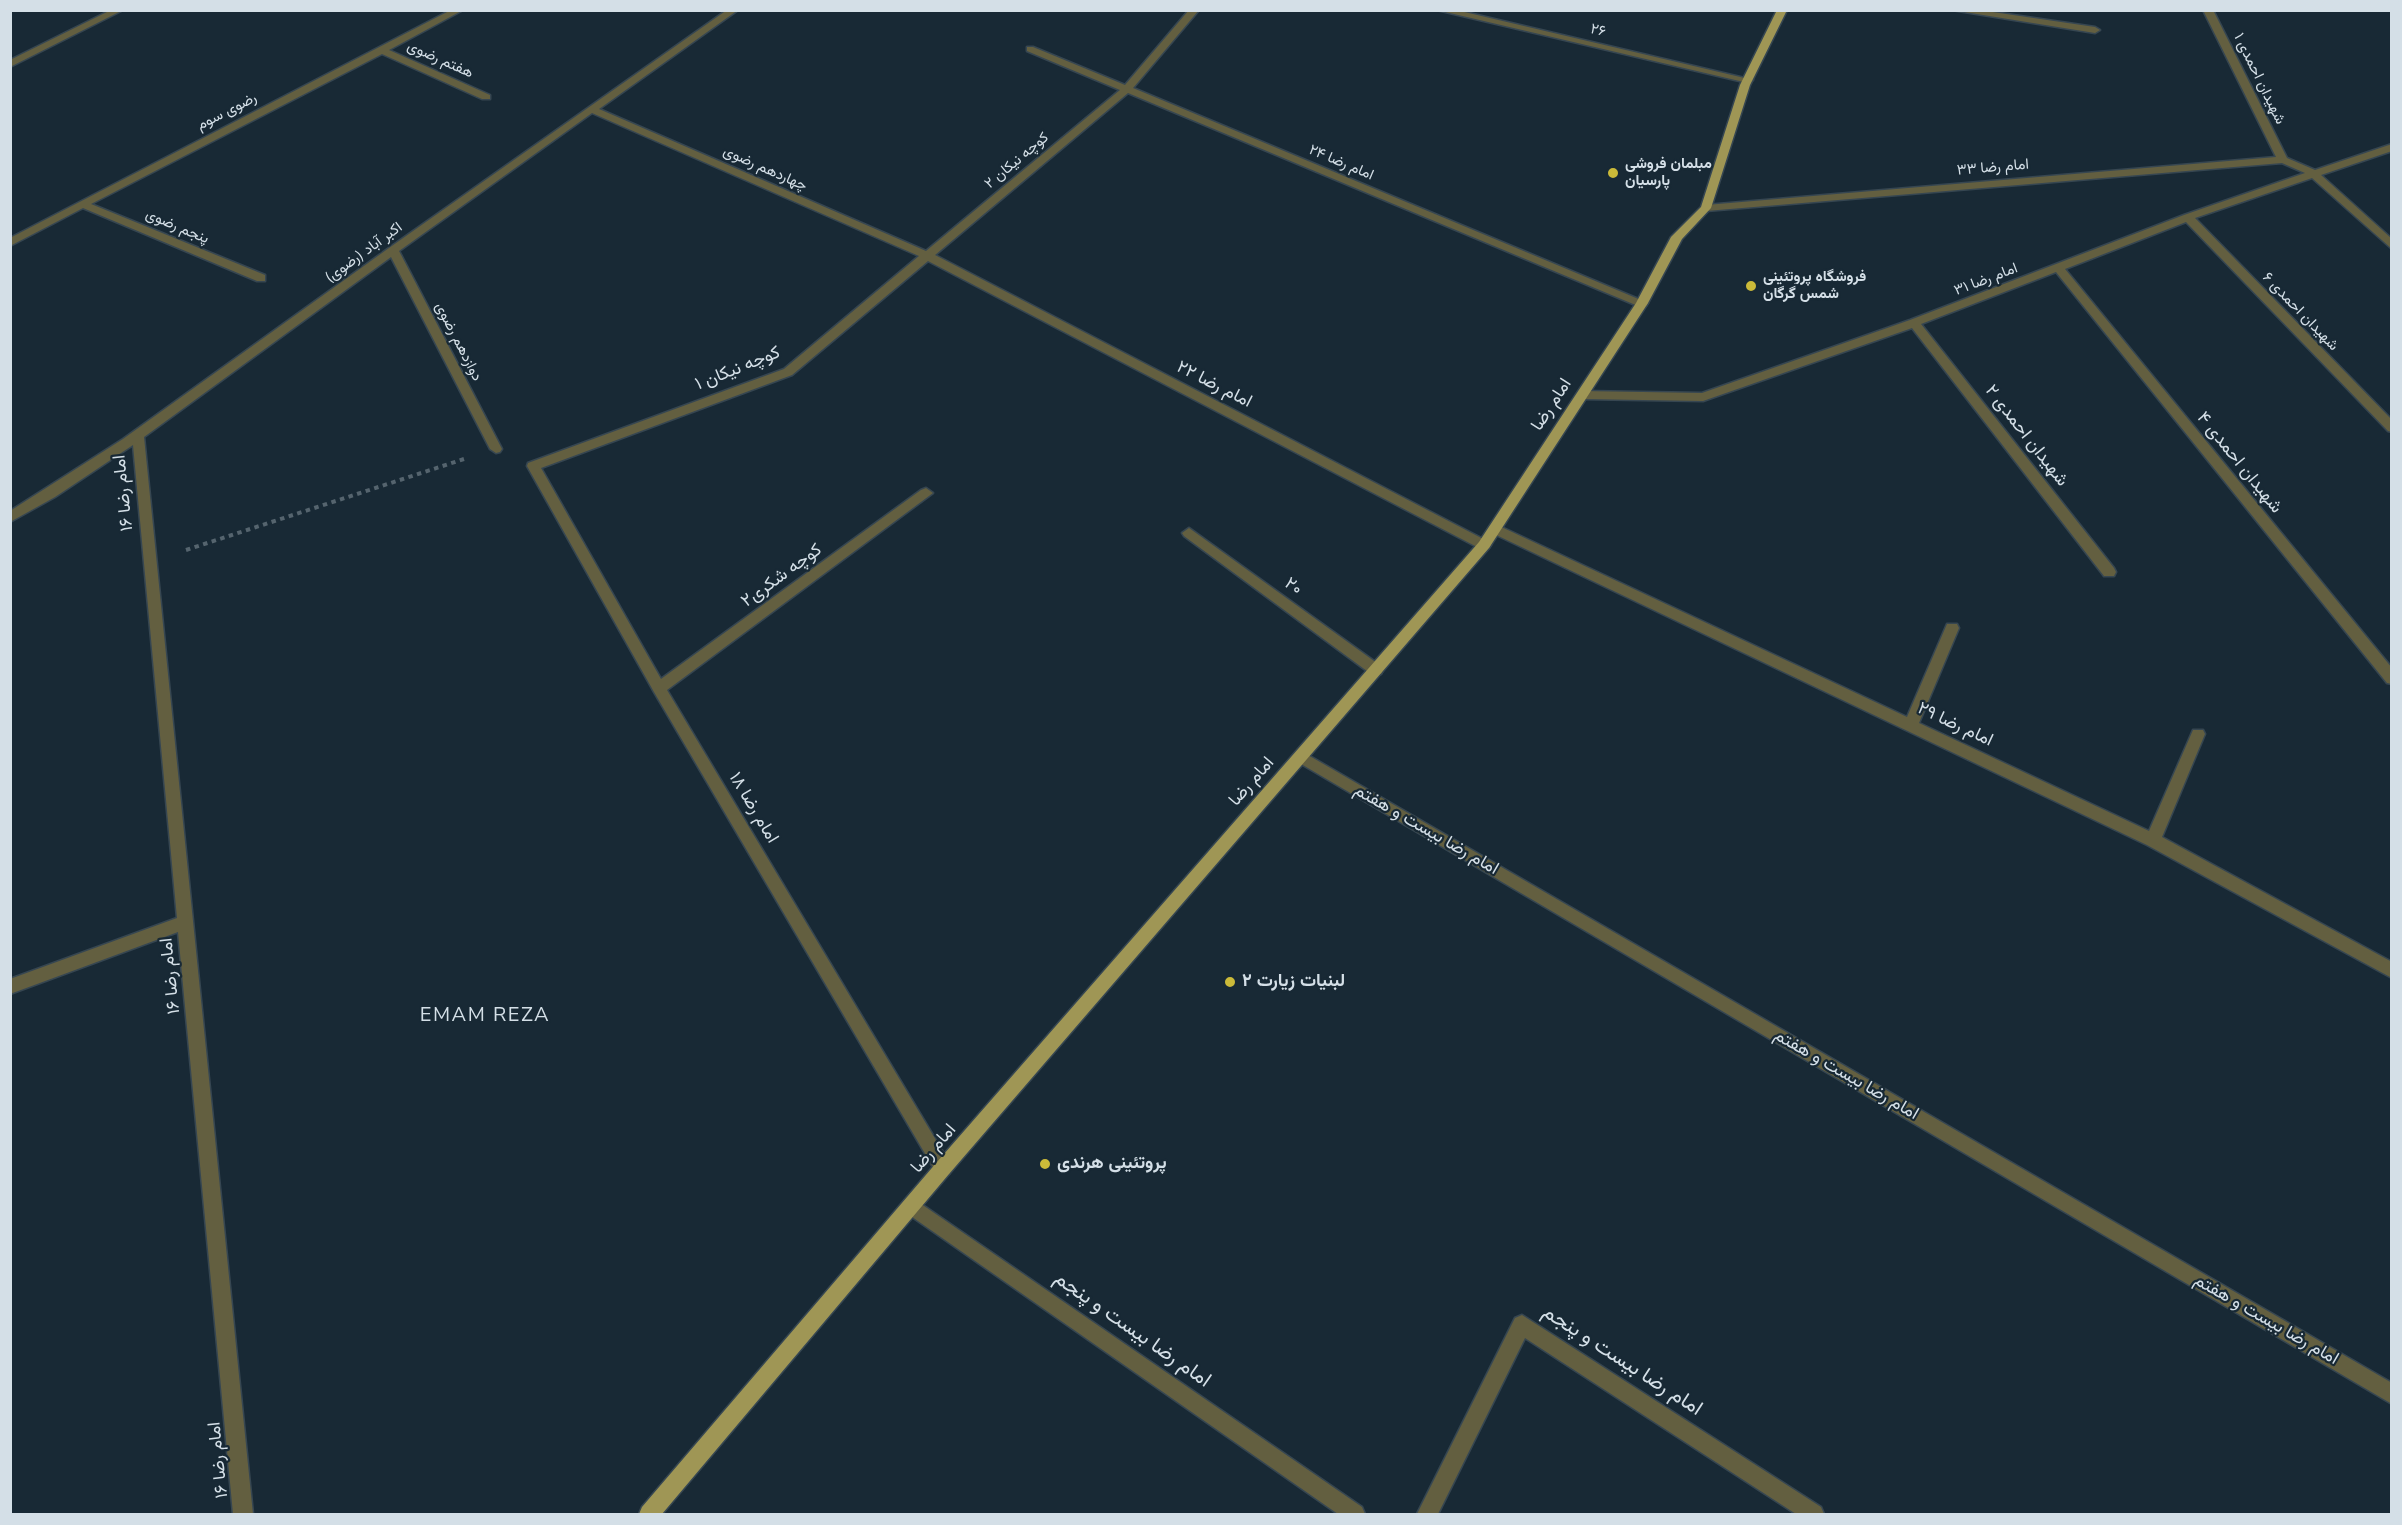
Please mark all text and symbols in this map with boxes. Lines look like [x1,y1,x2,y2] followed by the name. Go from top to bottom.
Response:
[1589,21,1607,41] street label: ۲۶
[2229,31,2289,127] street label: ۱ شهیدان احمدی
[404,37,476,83] street label: هفتم رضوی
[194,89,260,135] street label: رضوی سوم
[981,129,1053,193] street label: کوچه نیکان ۲
[1306,141,1376,185] street label: امام رضا ۲۴
[720,142,810,196] street label: چهاردهم رضوی
[1625,155,1712,190] place label: مبلمان فروشی پارسیان
[1956,156,2030,180] street label: امام رضا ۳۳
[1606,166,1620,180] marker: مبلمان فروشی پارسیان
[143,206,211,248] street label: پنجم رضوی
[322,219,406,287] street label: اکبر آباد (رضوی)
[1952,260,2020,300] street label: امام رضا ۳۱
[1763,268,1866,303] place label: فروشگاه پروتئینی شمس گرگان
[2258,269,2342,355] street label: ۶ شهیدان احمدی
[1744,279,1758,293] marker: فروشگاه پروتئینی شمس گرگان
[430,300,486,384] street label: دوازدهم رضوی
[692,342,784,396] street label: کوچه نیکان ۱
[1173,357,1255,413] street label: امام رضا ۲۲
[1527,375,1577,435] street label: امام رضا
[1980,381,2072,491] street label: ۲ شهیدان احمدی
[2192,408,2286,518] street label: ۴ شهیدان احمدی
[109,454,139,532] street label: امام رضا ۱۶
[737,539,827,613] street label: کوچه شکری۲
[1280,573,1306,601] street label: ۲۰
[1914,698,1996,752] street label: امام رضا ۲۹
[1225,753,1279,811] street label: امام رضا
[723,769,783,847] street label: امام رضا ۱۸
[1350,780,1502,880] street label: امام رضا بیست و هفتم
[156,937,186,1015] street label: امام رضا ۱۶
[1242,971,1345,993] place label: لبنیات زیارت ۲
[1223,975,1237,989] marker: لبنیات زیارت ۲
[420,1004,550,1028] district label: EMAM REZA
[1770,1025,1922,1125] street label: امام رضا بیست و هفتم
[907,1120,961,1178] street label: امام رضا
[1057,1153,1167,1175] place label: پروتئینی هرندی
[1038,1157,1052,1171] marker: پروتئینی هرندی
[1049,1266,1215,1394] street label: امام رضا بیست و پنجم
[2190,1270,2342,1370] street label: امام رضا بیست و هفتم
[1537,1300,1707,1422] street label: امام رضا بیست و پنجم
[204,1421,234,1499] street label: امام رضا ۱۶

